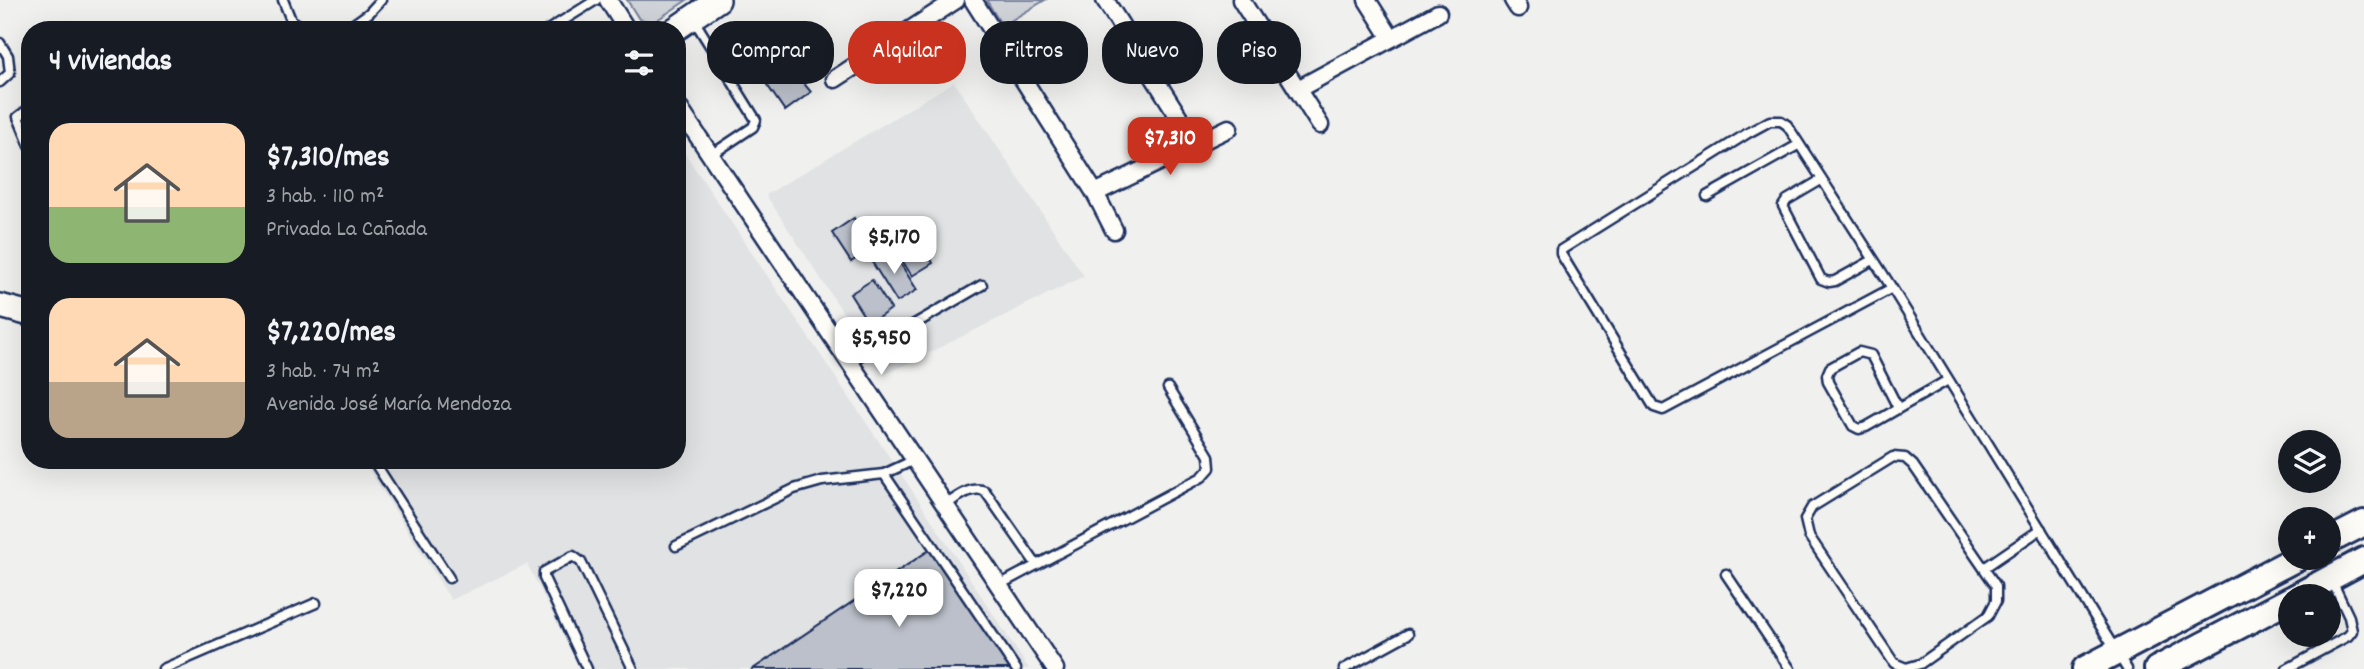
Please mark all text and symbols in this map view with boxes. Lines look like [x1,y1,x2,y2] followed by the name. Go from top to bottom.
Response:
[707,21,834,84] chip: Comprar
[848,21,966,84] chip: Alquilar
[980,21,1088,84] chip: Filtros
[1102,21,1203,84] chip: Nuevo
[1217,21,1301,84] chip: Piso
[49,42,172,85] text: 4 viviendas
[620,44,658,82] icon: filters
[1113,118,1227,177] pin: $7,310
[1144,123,1196,156] text: $7,310
[266,138,390,181] text: $7,310/mes
[105,151,189,235] icon: home
[266,181,384,214] text: 3 hab. · 110 m²
[266,214,427,247] text: Privada La Cañada
[837,216,951,276] pin: $5,170
[867,222,921,255] text: $5,170
[266,313,396,356] text: $7,220/mes
[824,318,938,377] pin: $5,950
[851,323,911,356] text: $5,950
[105,326,189,410] icon: home
[266,356,380,389] text: 3 hab. · 74 m²
[266,389,511,422] text: Avenida José María Mendoza
[2278,430,2341,647] map controls
[2278,430,2341,493] button: layers
[2278,507,2341,570] button: +
[842,570,956,629] pin: $7,220
[870,575,928,608] text: $7,220
[2278,584,2341,647] button: −

